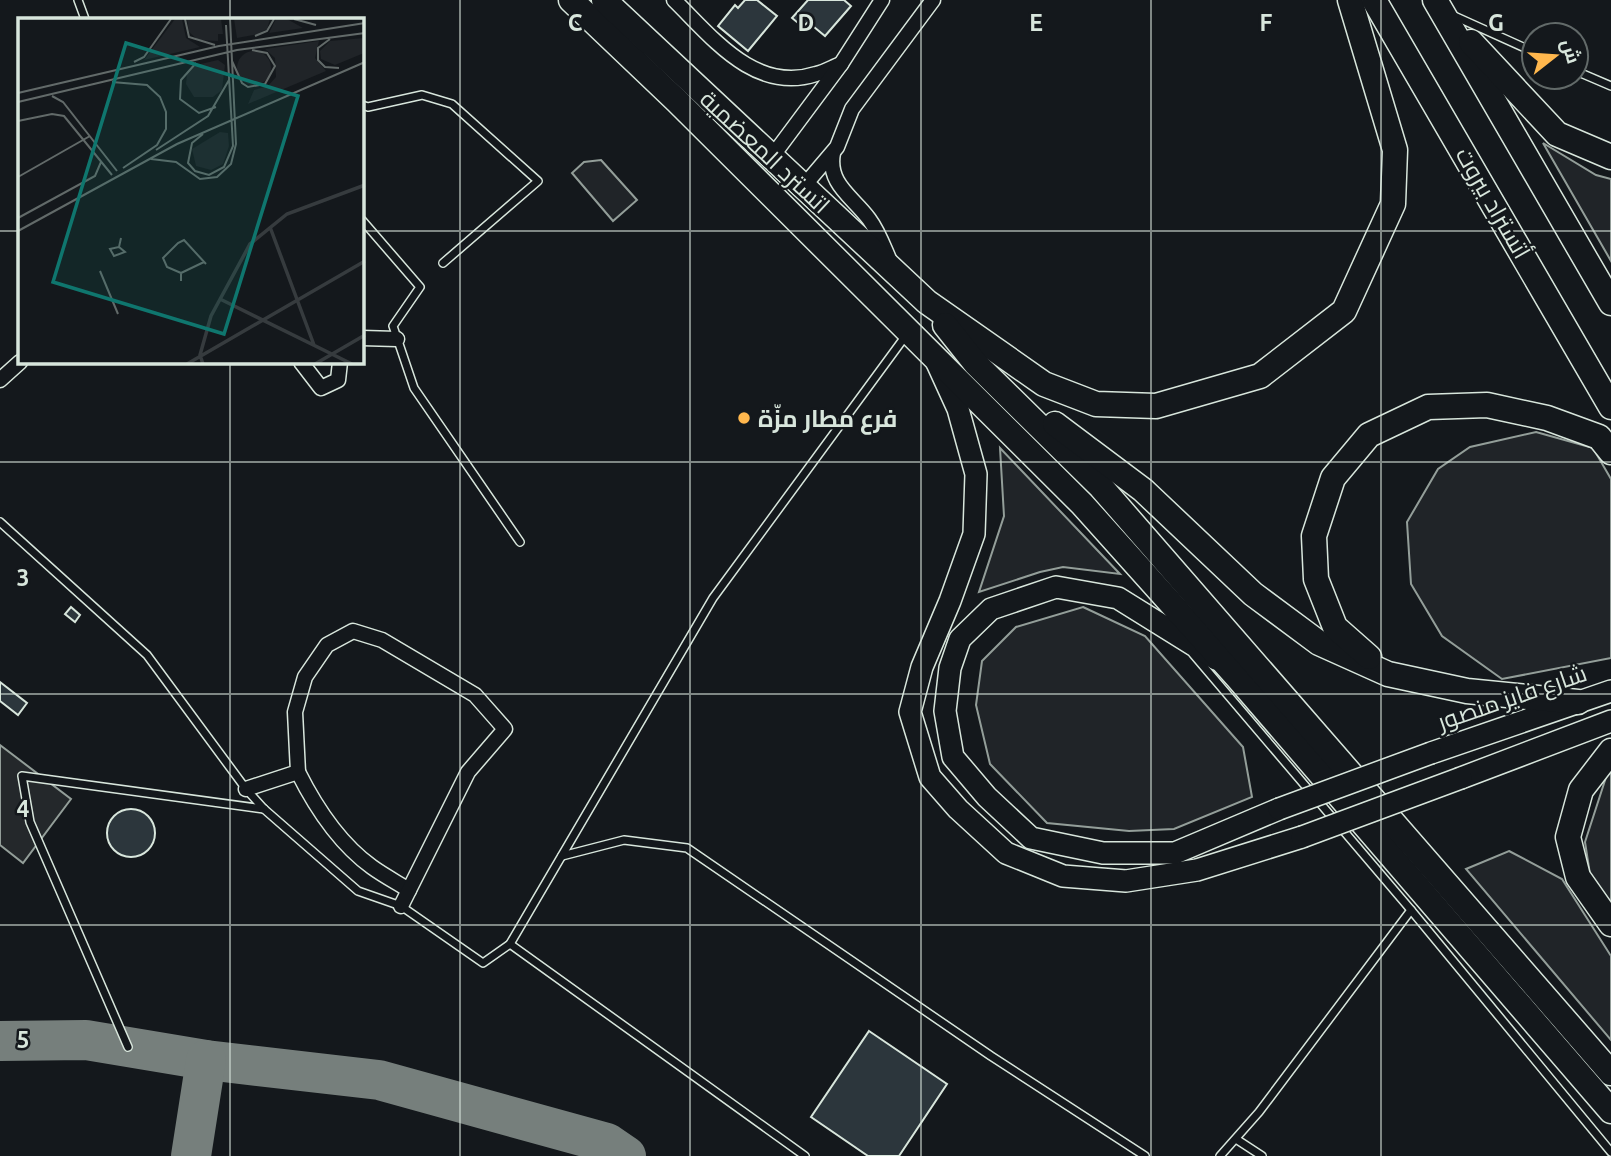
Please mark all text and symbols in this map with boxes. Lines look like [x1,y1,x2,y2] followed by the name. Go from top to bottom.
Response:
[568,10,583,35] text: C
[798,10,814,35] text: D
[1029,10,1043,35] text: E
[1260,10,1273,35] text: F
[1488,10,1504,35] text: G
[18,18,364,364] inset map
[1520,21,1590,91] north arrow
[1556,36,1585,66] text: ش
[695,85,835,219] street label: اتسترد المعضمية
[1450,142,1537,263] street label: أتستراد بيروت
[758,403,897,435] place label: فرع مطار مزّة
[736,410,752,426] marker: فرع مطار مزّة
[17,565,29,590] text: 3
[1432,659,1591,739] street label: شارع فايز منصور
[17,796,30,821] text: 4
[17,1027,29,1052] text: 5

